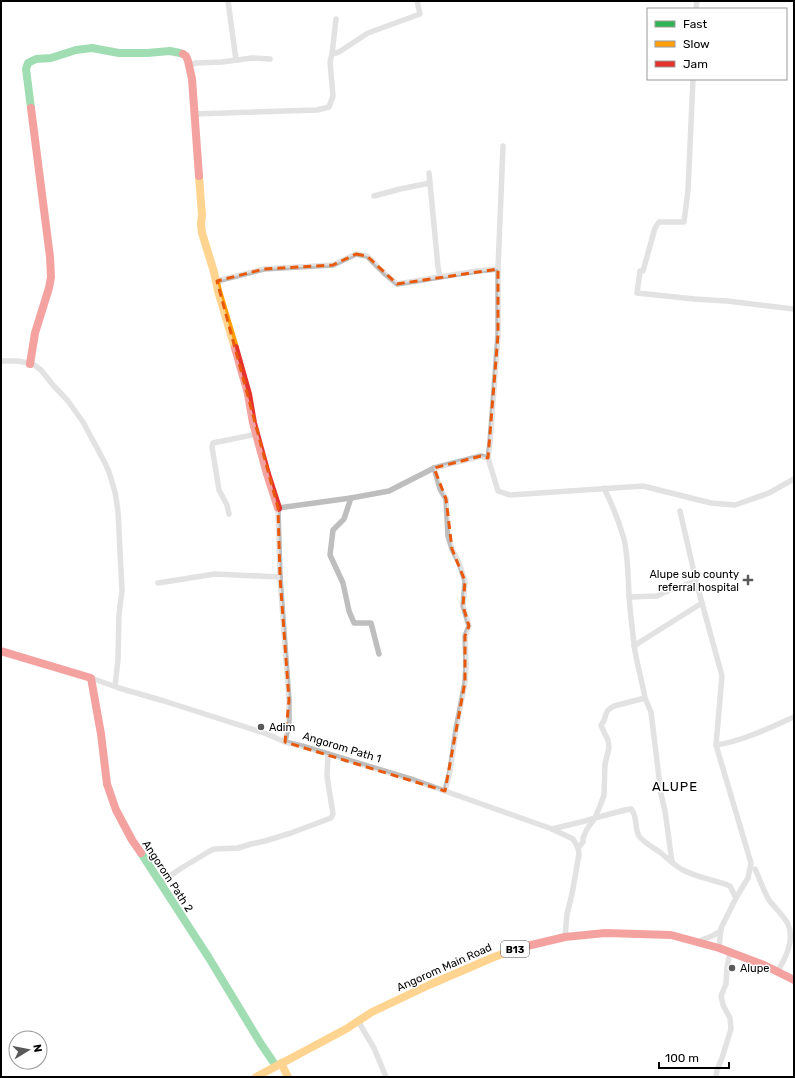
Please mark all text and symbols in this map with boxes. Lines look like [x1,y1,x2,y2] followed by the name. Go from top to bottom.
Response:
[647,8,787,80] legend
[683,17,707,31] text: Fast
[683,37,710,51] text: Slow
[683,57,708,71] text: Jam
[649,568,739,594] place label: Alupe sub county referral hospital
[742,574,754,586] marker: Alupe sub county referral hospital
[269,721,296,734] place label: Adim
[256,722,266,732] marker: Adim
[301,729,383,766] street label: Angorom Path 1
[652,779,698,794] district label: ALUPE
[140,838,196,915] street label: Angorom Path 2
[395,941,494,994] street label: Angorom Main Road
[501,941,529,957] road number: B13
[740,962,769,975] place label: Alupe
[727,963,737,973] marker: Alupe
[8,1030,48,1070] north arrow
[30,1043,44,1053] text: N
[659,1044,729,1070] scale bar
[665,1051,699,1065] text: 100 m

